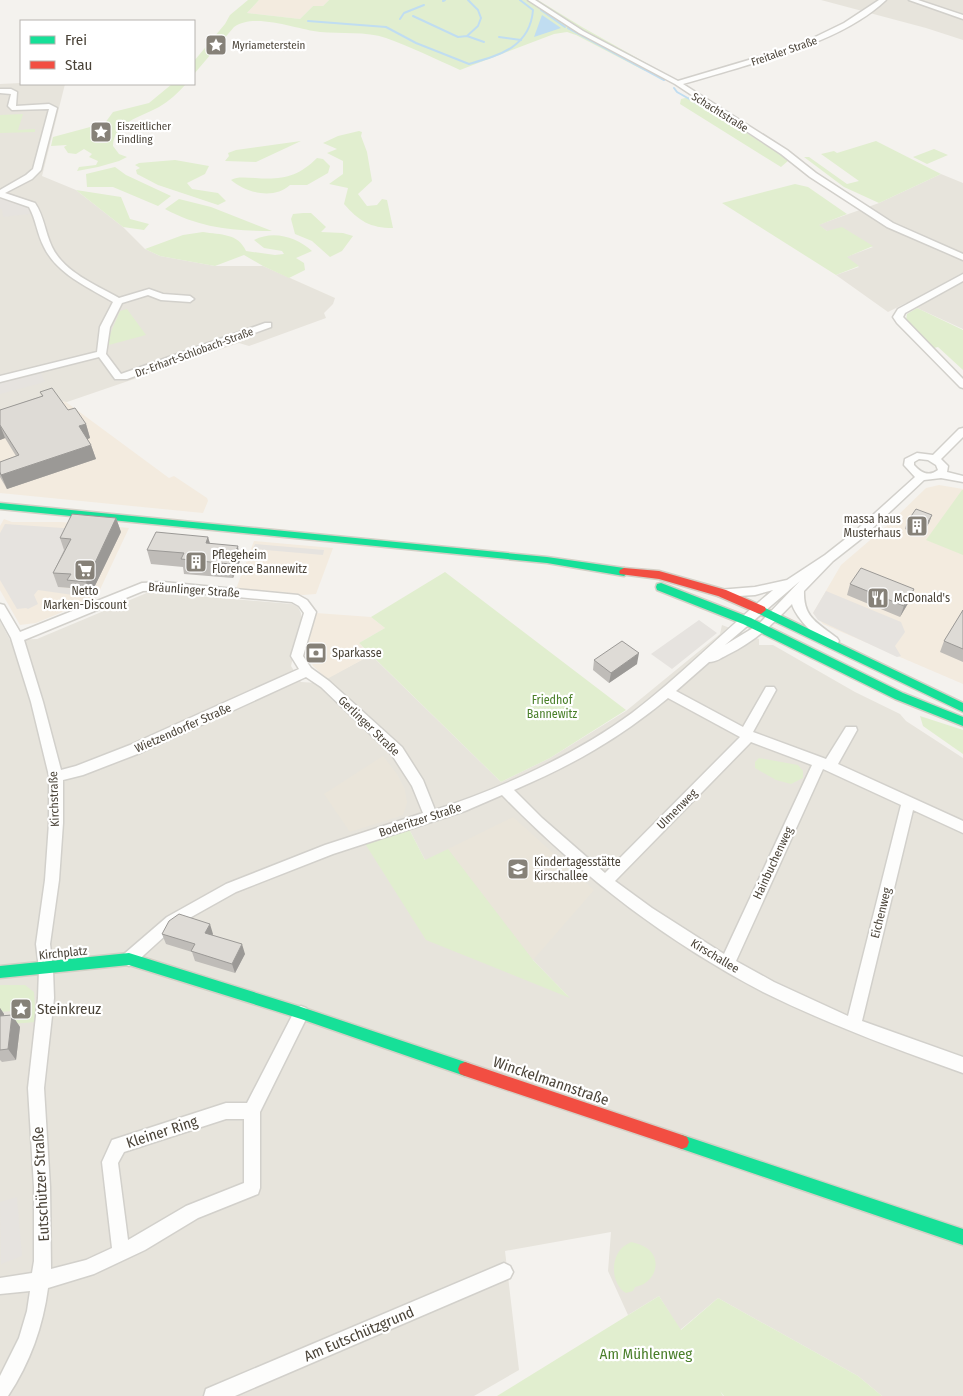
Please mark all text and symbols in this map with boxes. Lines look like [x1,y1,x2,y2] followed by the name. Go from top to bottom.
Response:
[20,20,195,85] legend
[65,31,87,49] text: Frei
[204,33,228,57] place icon: Myriameterstein
[749,34,819,69] street label: Freitaler Straße
[232,39,305,52] place label: Myriameterstein
[65,56,92,74] text: Stau
[689,90,750,135] street label: Schachtstraße
[89,120,113,144] place icon: Eiszeitlicher Findling
[117,120,171,146] place label: Eiszeitlicher Findling
[133,325,255,380] street label: Dr.-Erhart-Schlobach-Straße
[844,512,901,540] place label: massa haus Musterhaus
[905,514,929,538] building icon: massa haus Musterhaus
[212,548,307,576] place label: Pflegeheim Florence Bannewitz
[184,550,208,574] building icon: Pflegeheim Florence Bannewitz
[73,558,97,582] supermarket icon: Netto Marken-Discount
[148,580,240,600] street label: Bräunlinger Straße
[43,584,127,612] place label: Netto Marken-Discount
[866,586,890,610] restaurant icon: McDonald's
[894,591,950,605] place label: McDonald's
[304,641,328,665] bank icon: Sparkasse
[332,646,382,660] place label: Sparkasse
[335,693,403,759] street label: Gerlinger Straße
[527,693,578,721] park label: Friedhof Bannewitz
[133,700,233,756] street label: Wietzendorfer Straße
[46,771,62,827] street label: Kirchstraße
[654,786,700,832] street label: Ulmenweg
[377,800,463,840] street label: Boderitzer Straße
[750,824,796,901] street label: Hainbuchenweg
[534,855,621,883] place label: Kindertagesstätte Kirschallee
[506,857,530,881] school or university icon: Kindertagesstätte Kirschallee
[868,886,894,940] street label: Eichenweg
[688,936,742,976] street label: Kirschallee
[38,943,88,963] street label: Kirchplatz
[9,997,33,1021] place icon: Steinkreuz
[37,1000,101,1018] place label: Steinkreuz
[491,1053,611,1109] street label: Winckelmannstraße
[124,1112,200,1152] street label: Kleiner Ring
[29,1126,53,1242] street label: Eutschützer Straße
[301,1303,417,1365] street label: Am Eutschützgrund
[600,1345,692,1363] park label: Am Mühlenweg

